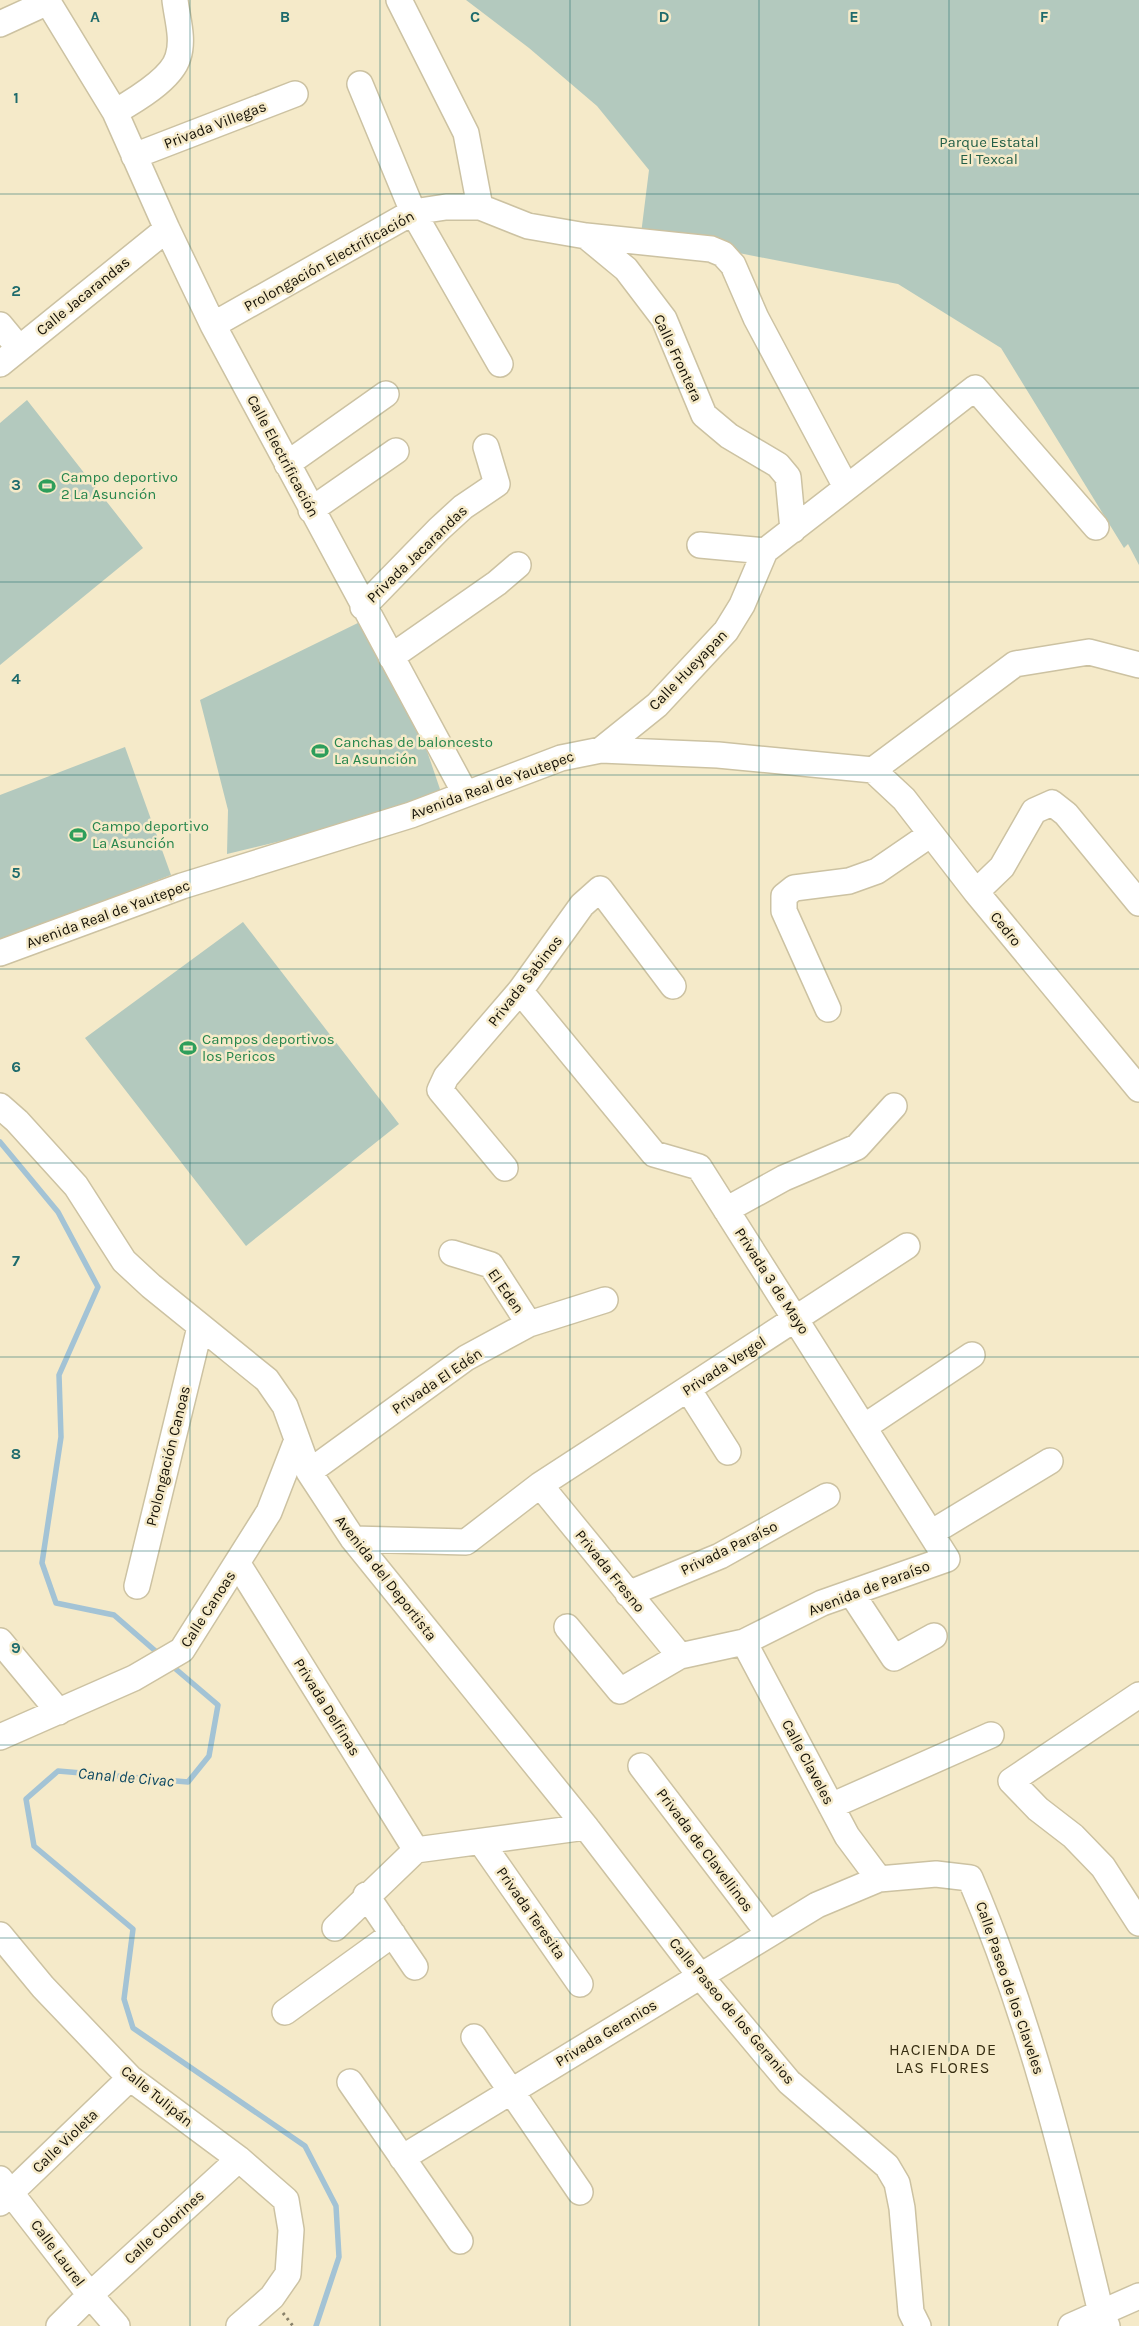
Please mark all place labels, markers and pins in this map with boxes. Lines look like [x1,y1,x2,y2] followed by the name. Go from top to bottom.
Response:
[61,468,178,503] place label: Campo deportivo 2 La Asunción
[37,476,57,496] sports icon: Campo deportivo 2 La Asunción
[334,733,493,768] place label: Canchas de baloncesto La Asunción
[310,741,330,761] sports icon: Canchas de baloncesto La Asunción
[92,817,209,852] place label: Campo deportivo La Asunción
[68,825,88,845] sports icon: Campo deportivo La Asunción
[202,1030,335,1065] place label: Campos deportivos los Pericos
[178,1038,198,1058] sports icon: Campos deportivos los Pericos

